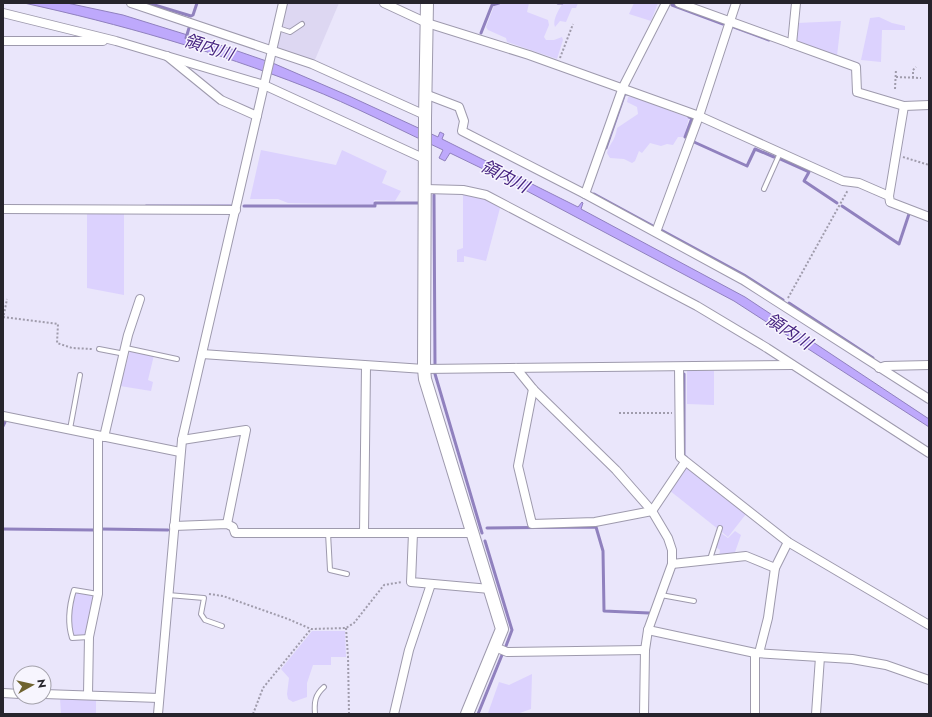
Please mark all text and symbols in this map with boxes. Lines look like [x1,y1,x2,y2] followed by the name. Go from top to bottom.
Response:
[181,28,239,67] water label: 領内川
[477,154,535,199] water label: 領内川
[761,307,819,356] water label: 領内川
[12,665,52,705] north arrow
[33,678,50,689] text: N

